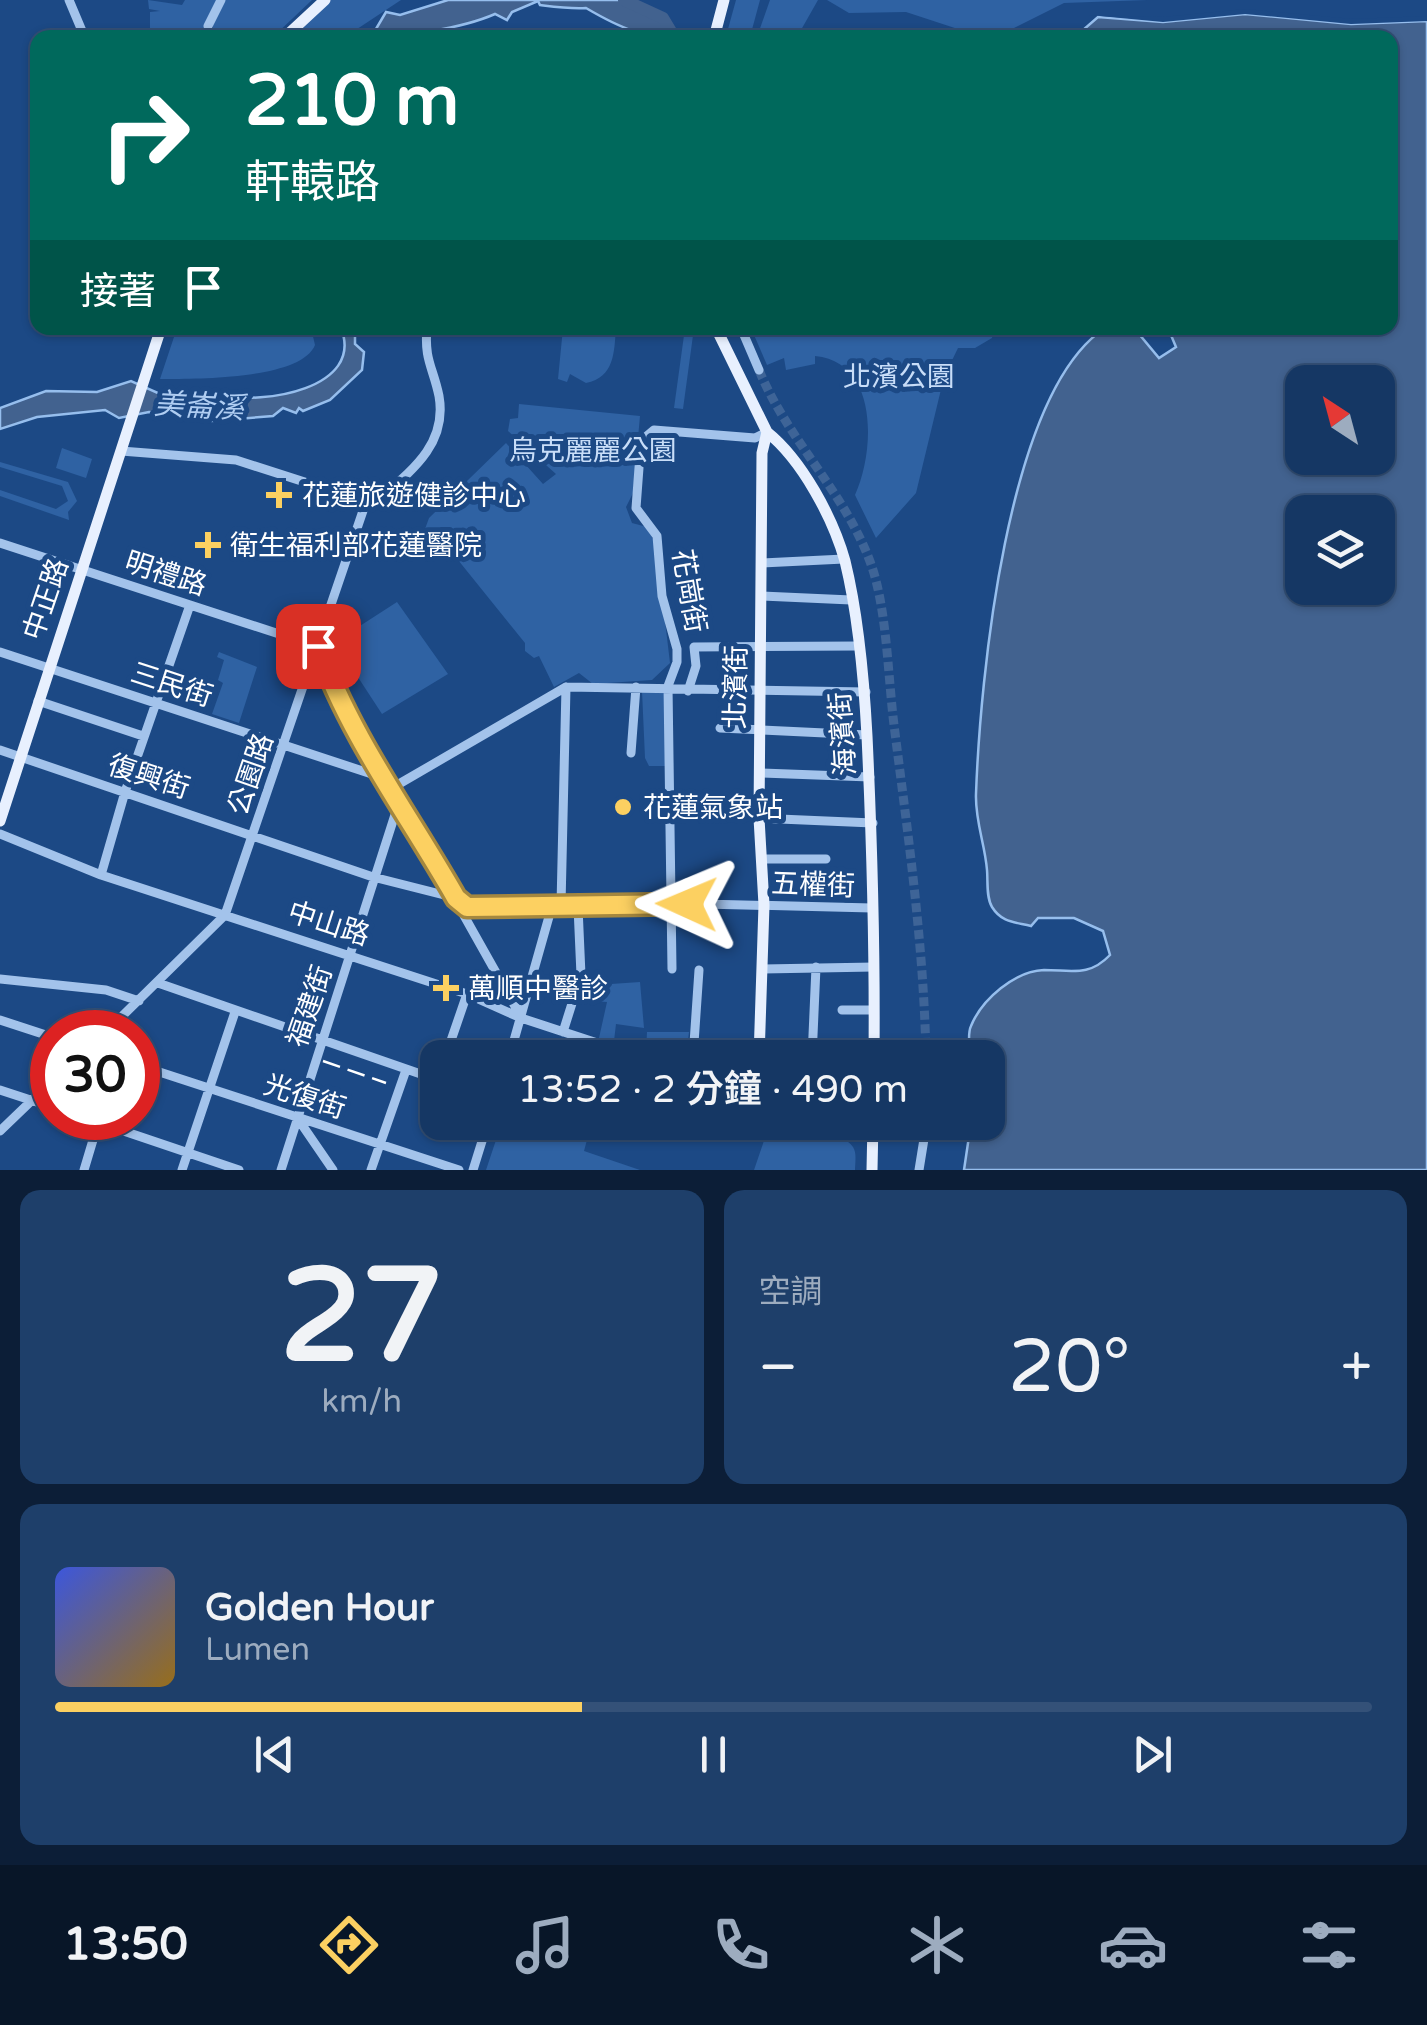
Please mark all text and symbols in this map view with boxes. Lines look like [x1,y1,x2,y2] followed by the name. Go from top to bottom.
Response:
[245,60,459,144] text: 210 m
[80,70,210,200] icon: right
[245,156,380,210] text: 軒轅路
[176,260,231,315] icon: arrive
[80,269,156,315] text: 接著
[843,360,955,394] park label: 北濱公園
[1285,365,1395,475] north arrow
[1285,365,1395,605] map controls
[153,386,249,428] water label: 美崙溪
[509,434,677,468] park label: 烏克麗麗公園
[302,479,526,513] place label: 花蓮旅遊健診中心
[266,482,292,508] marker: 花蓮旅遊健診中心
[1285,495,1395,605] button: layers
[230,529,482,563] place label: 衛生福利部花蓮醫院
[195,532,221,558] marker: 衛生福利部花蓮醫院
[120,545,211,603] street label: 明禮路
[665,547,713,635] street label: 花崗街
[16,554,76,645] street label: 中正路
[276,604,361,689] pin
[291,619,346,674] icon: arrive
[718,645,754,729] street label: 北濱街
[126,656,217,714] street label: 三民街
[823,691,863,777] street label: 海濱街
[221,729,281,820] street label: 公園路
[103,748,194,806] street label: 復興街
[643,791,783,825] place label: 花蓮氣象站
[612,796,634,818] marker: 花蓮氣象站
[635,852,739,956] position arrow
[770,867,856,903] street label: 五權街
[283,895,374,953] street label: 中山路
[280,961,340,1052] street label: 福建街
[468,972,608,1006] place label: 萬順中醫診
[433,975,459,1001] marker: 萬順中醫診
[30,1010,160,1140] speed limit sign: 30
[517,1067,908,1113] text: 13:52 · 2 分鐘 · 490 m
[259,1068,350,1126] street label: 光復街
[280,1240,443,1396] text: 27
[759,1273,823,1311] text: 空調
[1008,1322,1131,1412] text: 20°
[759,1335,798,1401] text: −
[1341,1335,1372,1401] text: +
[322,1383,402,1421] text: km/h
[205,1585,434,1631] text: Golden Hour
[205,1631,310,1669] text: Lumen
[247,1727,302,1782] icon: previous
[686,1727,741,1782] icon: pause
[1125,1727,1180,1782] icon: next
[314,1910,384,1980] icon: directions
[510,1910,580,1980] icon: music
[706,1910,776,1980] icon: phone
[902,1910,972,1980] icon: climate
[1098,1910,1168,1980] icon: car
[1294,1910,1364,1980] icon: filters
[63,1918,188,1972] text: 13:50

